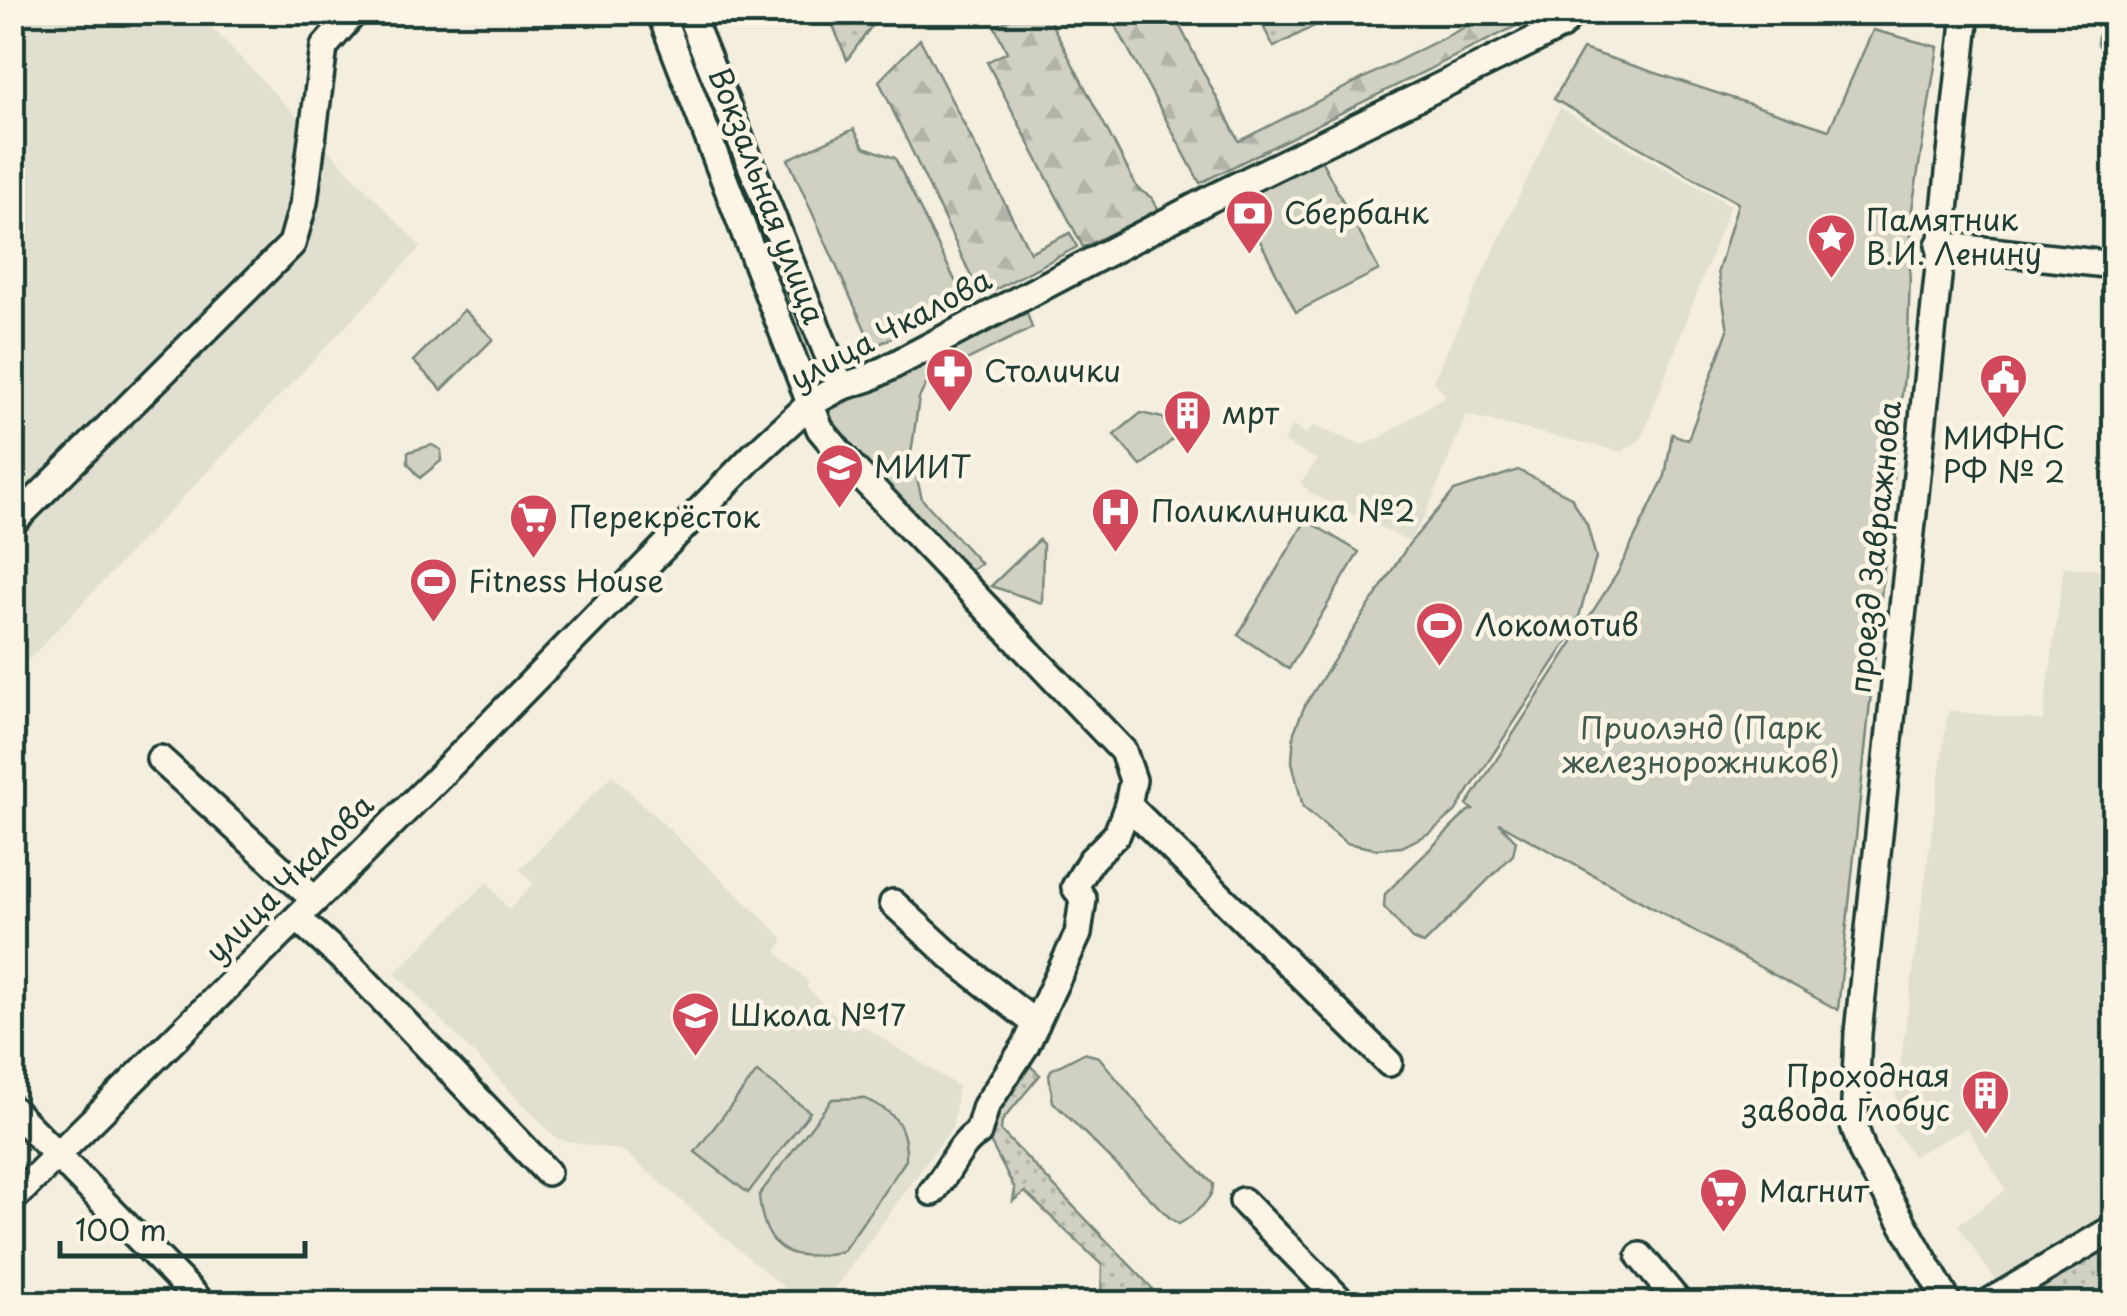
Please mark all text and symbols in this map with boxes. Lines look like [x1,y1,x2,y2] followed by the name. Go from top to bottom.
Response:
[699,60,838,330] street label: Вокзальная улица
[1223,188,1275,256] bank icon: Сбербанк
[1284,189,1429,234] place label: Сбербанк
[1866,196,2042,275] place label: Памятник В.И. Ленину
[1805,212,1857,280] place icon: Памятник В.И. Ленину
[781,256,999,400] street label: улица Чкалова
[923,346,975,414] pharmacy icon: Столички
[984,347,1121,392] place label: Столички
[1978,352,2030,420] public building icon: МИФНС РФ № 2
[1161,388,1213,456] building icon: мрт
[1222,389,1280,434] place label: мрт
[1836,398,1911,695] street label: проезд Завражнова
[1943,414,2065,493] place label: МИФНС РФ № 2
[813,442,865,510] school or university icon: МИИТ
[874,443,971,488] place label: МИИТ
[1090,486,1142,554] hospital icon: Поликлиника №2
[1151,487,1415,532] place label: Поликлиника №2
[508,492,560,560] supermarket icon: Перекрёсток
[569,493,760,538] place label: Перекрёсток
[407,556,459,624] sports icon: Fitness House
[468,557,664,602] place label: Fitness House
[1414,600,1466,668] sports icon: Локомотив
[1475,601,1639,646] place label: Локомотив
[1561,704,1840,783] park label: Приолэнд (Парк железнорожников)
[194,782,383,972] street label: улица Чкалова
[669,990,721,1058] school or university icon: Школа №17
[730,991,906,1036] place label: Школа №17
[1741,1052,1950,1131] place label: Проходная завода Глобус
[1959,1068,2011,1136] building icon: Проходная завода Глобус
[1698,1166,1750,1234] supermarket icon: Магнит
[1759,1167,1870,1212] place label: Магнит
[60,1196,305,1258] scale bar
[75,1206,167,1251] text: 100 m

